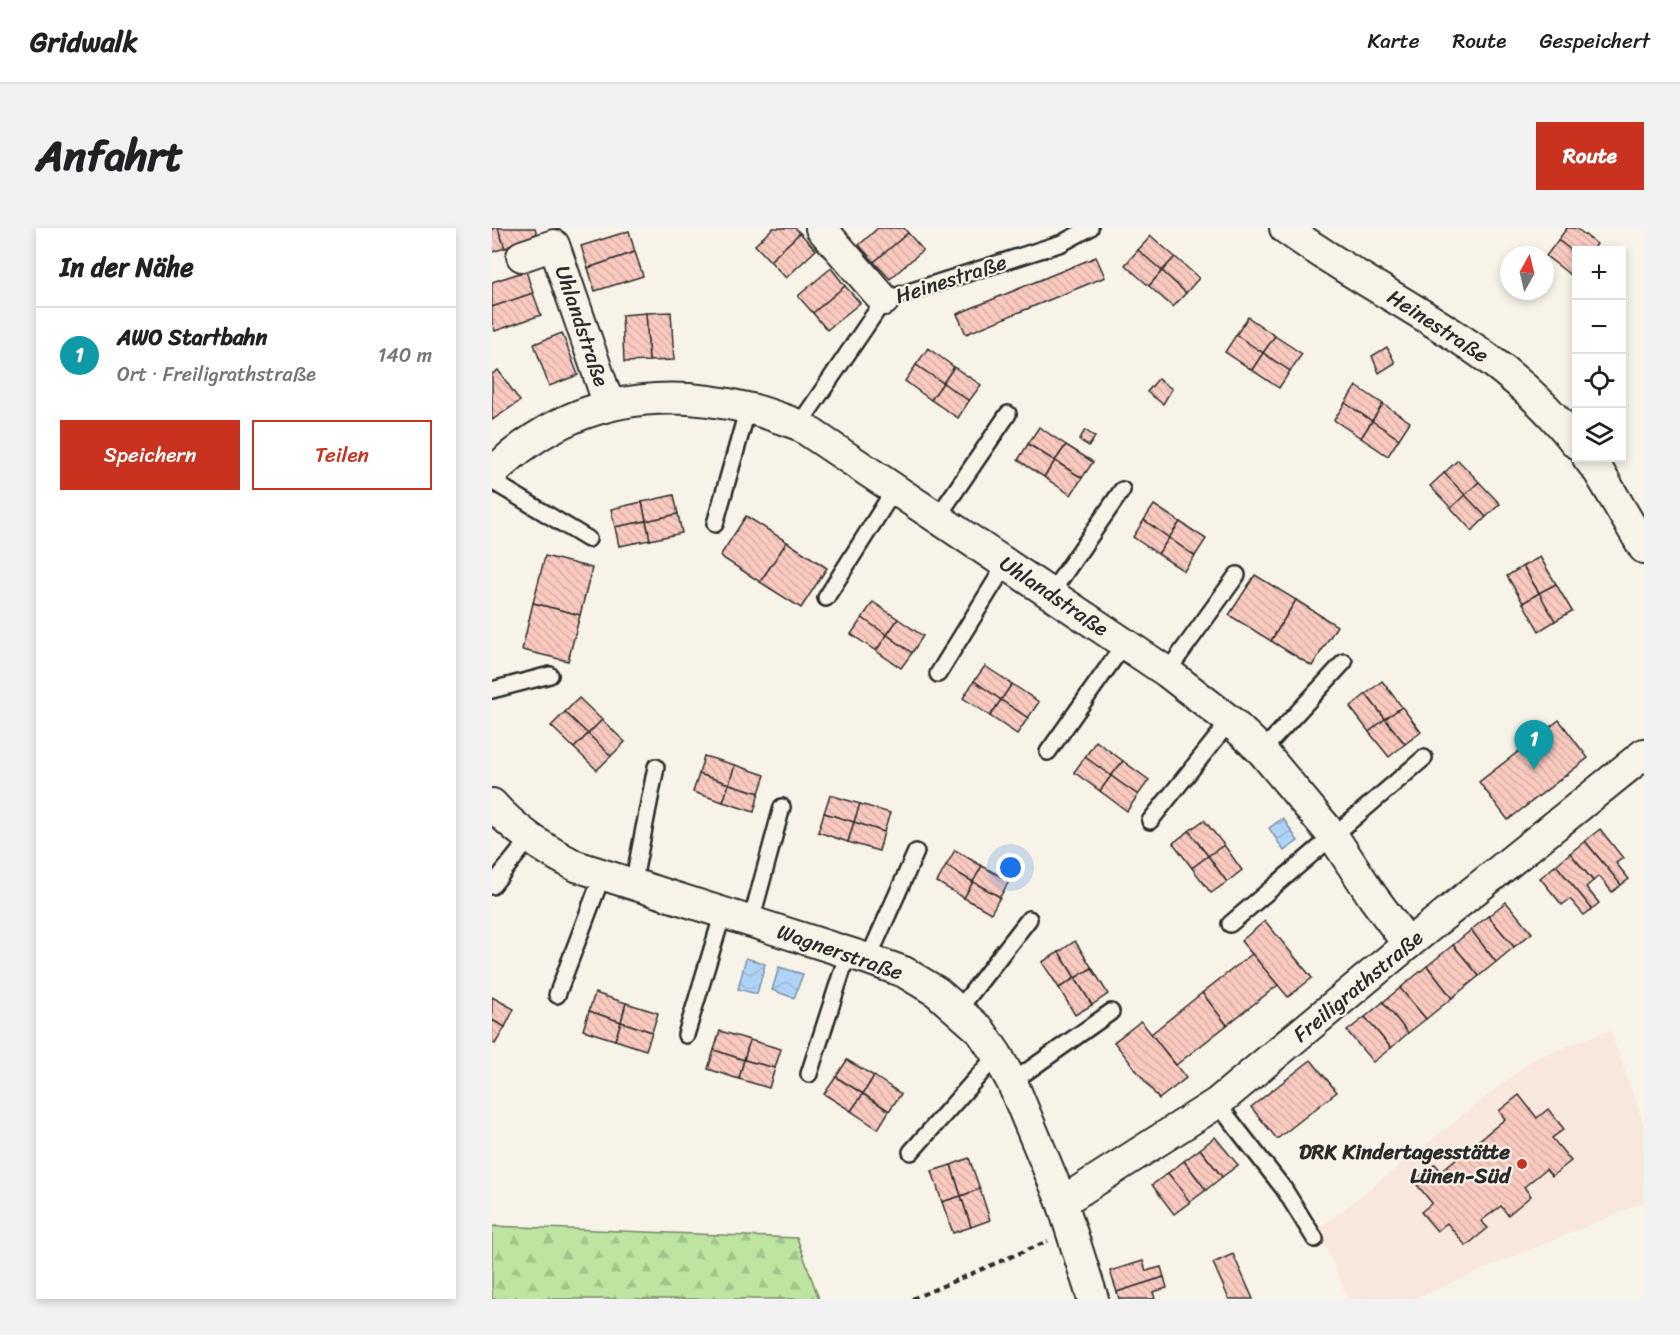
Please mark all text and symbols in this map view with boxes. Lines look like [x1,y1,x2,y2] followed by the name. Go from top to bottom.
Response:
[30,17,138,66] text: Gridwalk
[1368,22,1419,60] text: Karte
[1452,22,1506,60] text: Route
[1539,22,1650,60] text: Gespeichert
[36,119,183,193] text: Anfahrt
[1536,122,1644,190] button: Route
[890,243,1012,315] street label: Heinestraße
[60,244,194,290] text: In der Nähe
[1500,246,1554,300] north arrow
[1572,246,1626,462] map controls
[1572,246,1626,300] button: +
[544,260,620,392] street label: Uhlandstraße
[1379,279,1497,373] street label: Heinestraße
[1572,300,1626,354] button: −
[117,318,267,357] text: AWO Startbahn
[75,338,84,373] text: 1
[378,338,432,373] text: 140 m
[1572,354,1626,408] button: locate
[117,357,316,392] text: Ort · Freiligrathstraße
[1572,408,1626,462] button: layers
[60,420,240,490] button: Speichern
[252,420,432,490] button: Teilen
[991,545,1117,647] street label: Uhlandstraße
[1514,720,1554,770] pin: 1
[996,853,1025,882] your location
[772,913,908,991] street label: Wagnerstraße
[1284,920,1432,1052] street label: Freiligrathstraße
[1299,1133,1512,1195] place label: DRK Kindertagesstätte Lünen-Süd
[1515,1157,1529,1171] marker: DRK Kindertagesstätte Lünen-Süd

